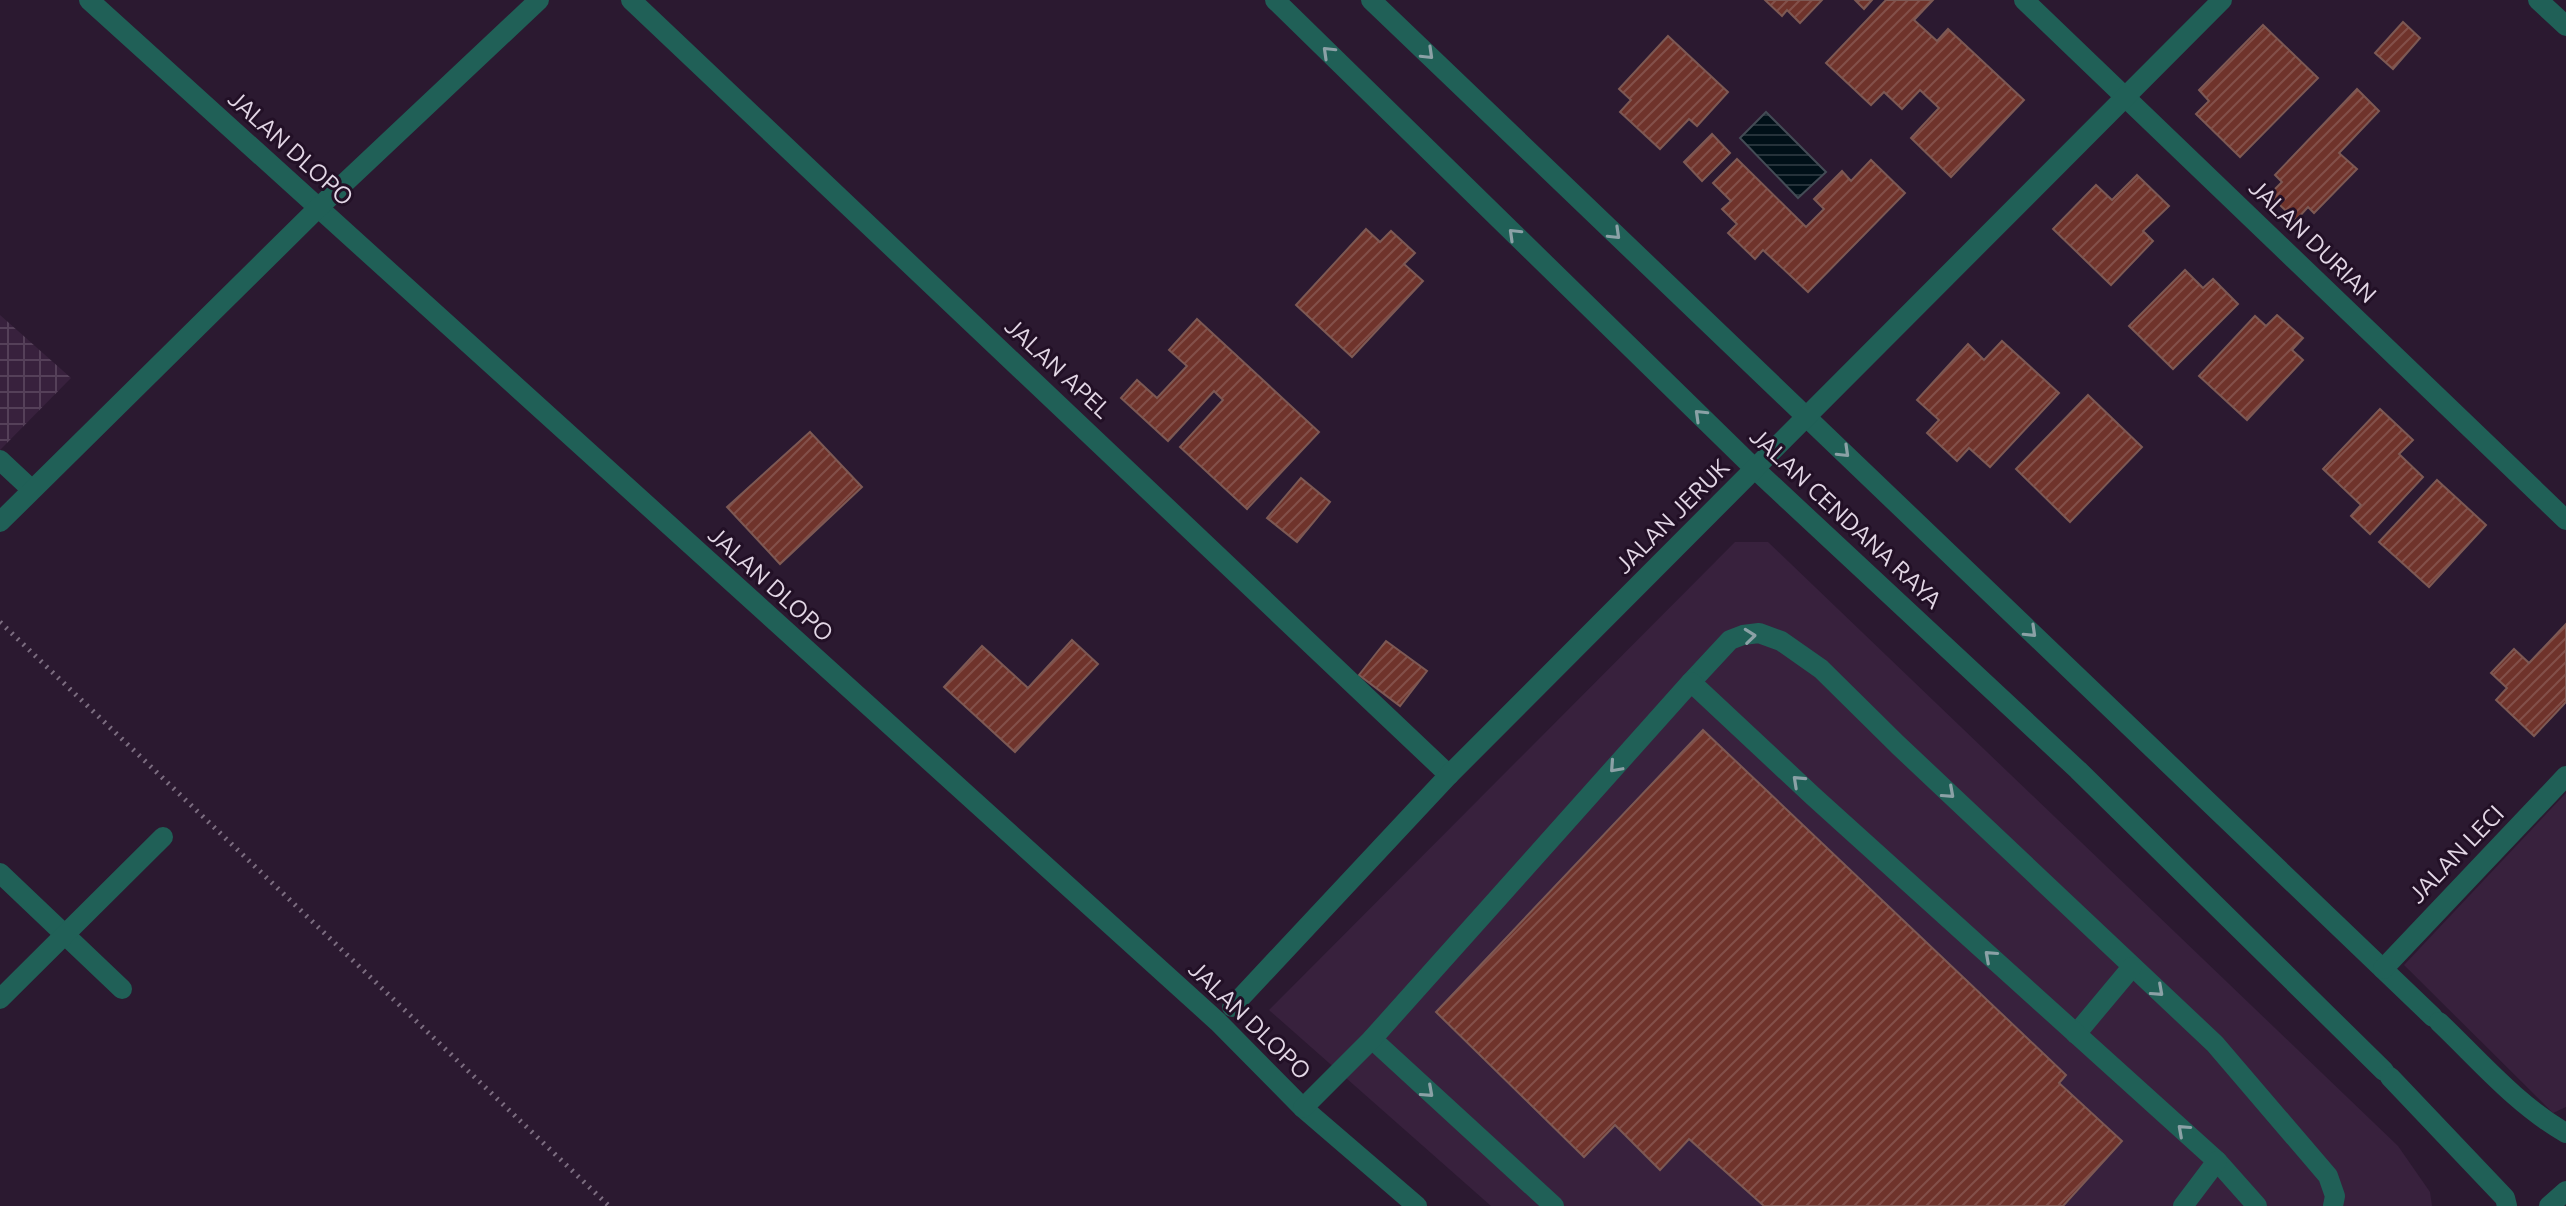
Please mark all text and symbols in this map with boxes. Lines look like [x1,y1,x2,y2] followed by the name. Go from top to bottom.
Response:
[1418,45,1433,59] one-way arrow
[1323,47,1337,61] one-way arrow
[223,85,359,211] street label: JALAN DLOPO
[2244,174,2382,308] street label: JALAN DURIAN
[1606,224,1620,239] one-way arrow
[1509,228,1523,243] one-way arrow
[1000,312,1116,424] street label: JALAN APEL
[1695,410,1709,424] one-way arrow
[1745,422,1948,614] street label: JALAN CENDANA RAYA
[1835,443,1849,458] one-way arrow
[1610,453,1735,578] street label: JALAN JERUK
[703,521,839,647] street label: JALAN DLOPO
[2022,623,2037,637] one-way arrow
[1743,628,1756,645] one-way arrow
[1610,758,1624,773] one-way arrow
[1792,777,1807,791] one-way arrow
[1940,783,1955,797] one-way arrow
[2403,800,2509,908] street label: JALAN LECI
[1985,951,1999,966] one-way arrow
[1184,955,1316,1085] street label: JALAN DLOPO
[2149,982,2163,997] one-way arrow
[1419,1083,1434,1097] one-way arrow
[2178,1125,2192,1140] one-way arrow

